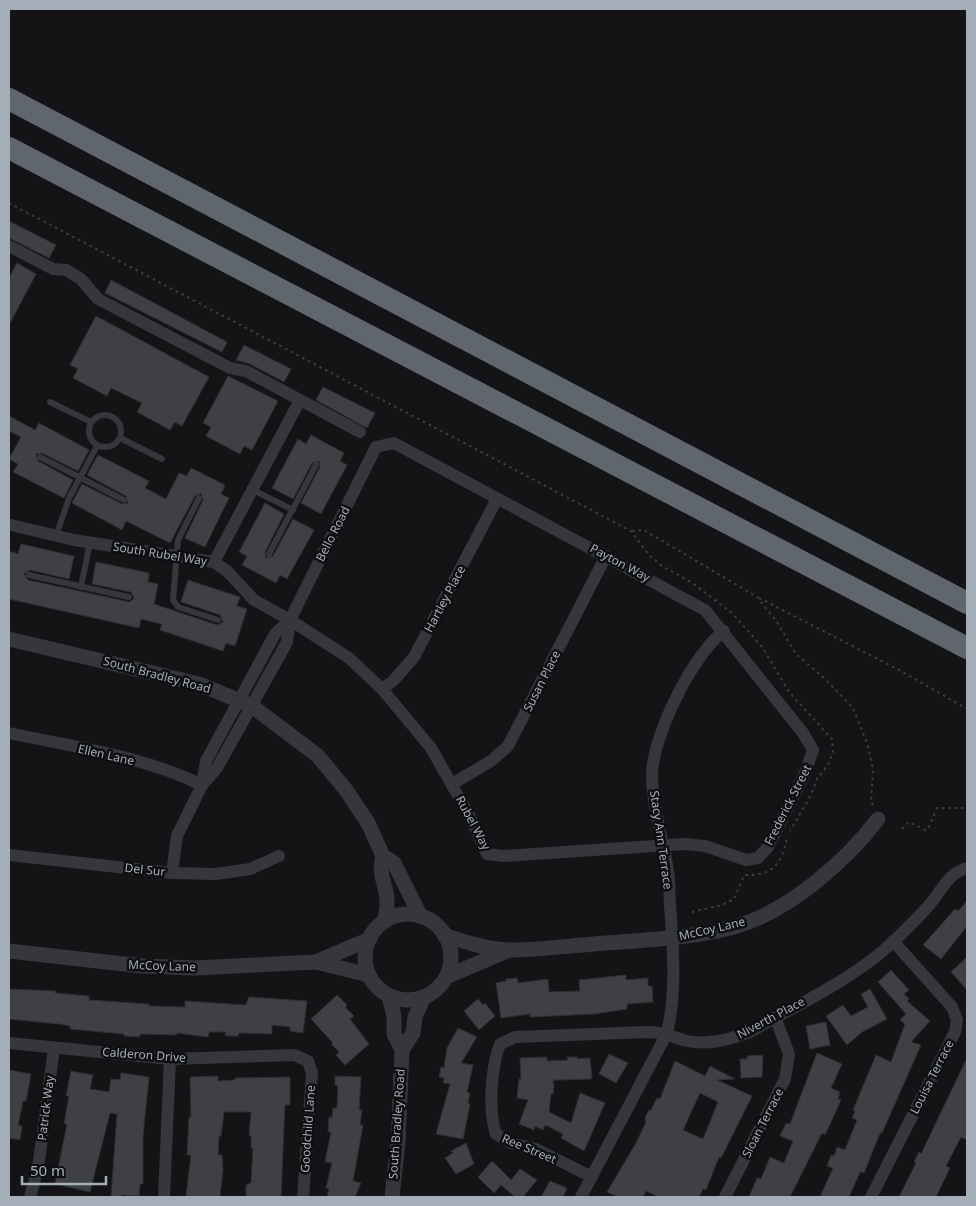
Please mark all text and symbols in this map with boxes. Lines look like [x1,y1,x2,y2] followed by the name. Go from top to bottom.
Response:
[311,503,354,564] street label: Bello Road
[112,538,209,569] street label: South Rubel Way
[587,540,654,586] street label: Payton Way
[420,562,469,635] street label: Hartley Place
[519,647,564,714] street label: Susan Place
[102,652,213,697] street label: South Bradley Road
[76,740,136,769] street label: Ellen Lane
[760,761,816,848] street label: Frederick Street
[646,789,677,891] street label: Stacy Ann Terrace
[452,793,495,854] street label: Rubel Way
[124,859,166,880] street label: Del Sur
[677,913,747,944] street label: McCoy Lane
[128,956,196,975] street label: McCoy Lane
[734,992,808,1043] street label: Niverth Place
[906,1037,958,1117] street label: Louisa Terrace
[102,1043,187,1066] street label: Calderon Drive
[384,1068,409,1180] street label: South Bradley Road
[33,1074,58,1141] street label: Patrick Way
[296,1084,319,1173] street label: Goodchild Lane
[738,1085,787,1160] street label: Sloan Terrace
[499,1129,560,1168] street label: Ree Street
[22,1154,106,1186] scale bar
[30,1160,65,1180] text: 50 m

